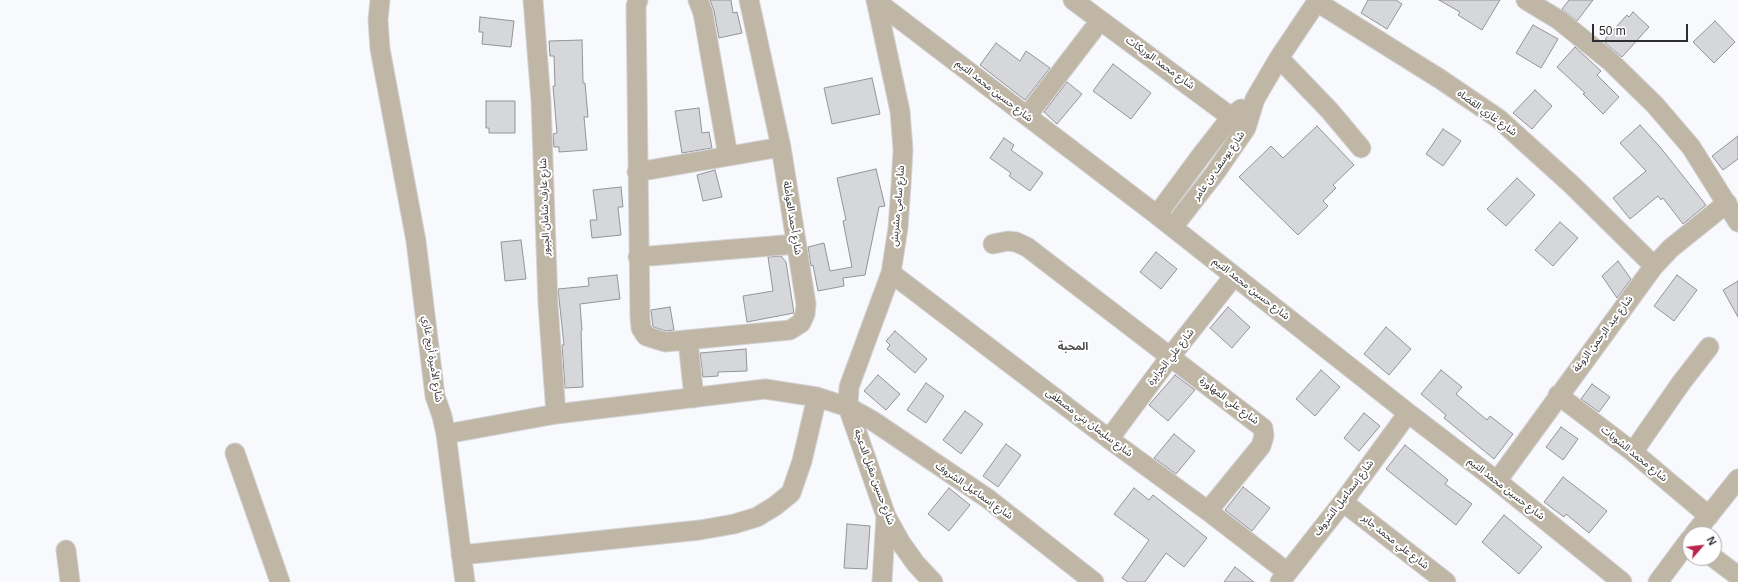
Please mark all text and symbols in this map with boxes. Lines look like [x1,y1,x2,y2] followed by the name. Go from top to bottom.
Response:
[1594,16,1690,42] scale bar
[1599,24,1626,38] text: 50 m
[1123,34,1197,92] street label: شارع محمد الوريكات
[953,57,1035,125] street label: شارع حسين محمد التيم
[1455,87,1519,139] street label: شارع غازي القضاه
[1191,129,1247,203] street label: شارع يوسف بن عامر
[537,158,553,256] street label: شارع عارف شامان الجبور
[888,165,908,247] street label: شارع سامي مشربش
[780,180,804,256] street label: شارع أحمد العواملة
[1210,255,1292,323] street label: شارع حسين محمد التيم
[1570,293,1636,375] street label: شارع عبد الرحمن الزوغة
[419,315,445,403] street label: شارع الأميرة أريج غازي
[1145,326,1197,388] street label: شارع علي الجرايرة
[1058,340,1088,354] district label: المحبة
[1197,375,1261,427] street label: شارع علي المهاورة
[1043,386,1135,460] street label: شارع سليمان بني مصطفى
[1598,424,1670,484] street label: شارع محمد الشويات
[851,428,897,526] street label: شارع حسين مقبل الدعجة
[1465,455,1547,523] street label: شارع حسين محمد التيم
[1312,458,1376,538] street label: شارع إسماعيل الشروف
[933,460,1015,522] street label: شارع إسماعيل الشروف
[1359,512,1431,572] street label: شارع علي محمد جابر
[1682,526,1722,566] north arrow
[1705,535,1719,547] text: N

